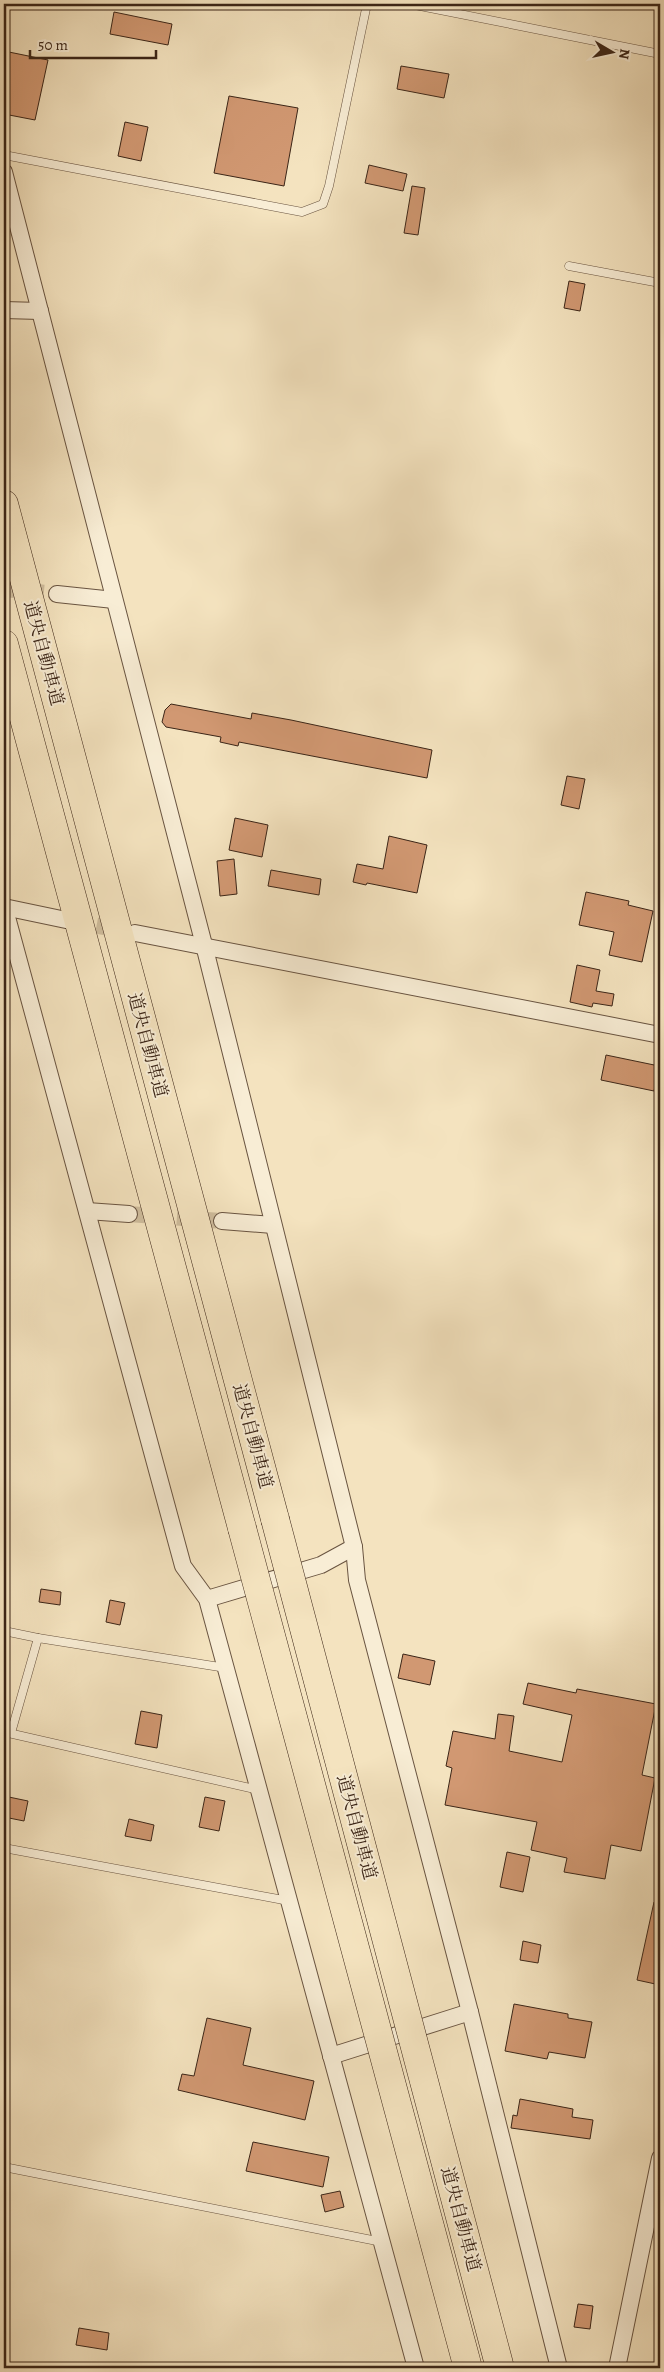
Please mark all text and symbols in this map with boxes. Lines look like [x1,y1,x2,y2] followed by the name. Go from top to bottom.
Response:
[30,28,156,60] scale bar
[586,28,636,78] north arrow
[38,35,68,55] text: 50 m
[614,47,635,60] text: N
[18,598,70,708] street label: 道央自動車道
[122,990,174,1100] street label: 道央自動車道
[227,1381,279,1491] street label: 道央自動車道
[331,1772,383,1882] street label: 道央自動車道
[435,2164,487,2274] street label: 道央自動車道

